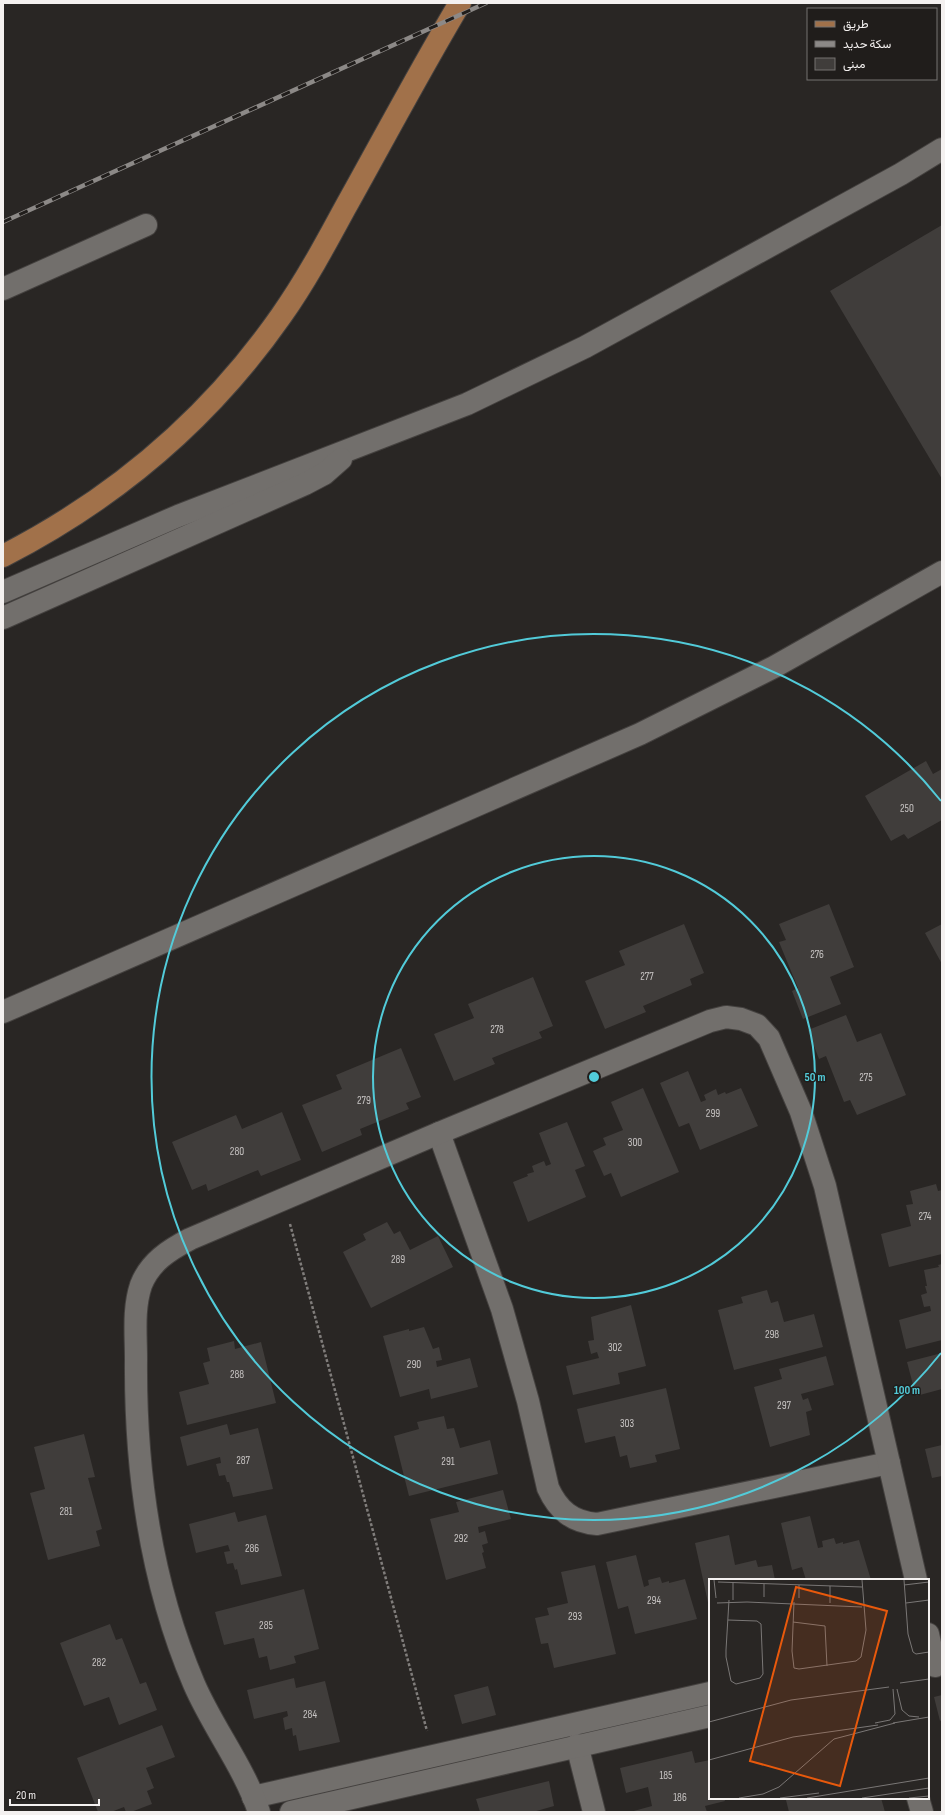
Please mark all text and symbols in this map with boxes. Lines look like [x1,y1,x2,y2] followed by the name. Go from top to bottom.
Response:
[807,8,937,80] legend
[843,17,869,32] text: طريق
[843,37,891,52] text: سكة حديد
[843,57,865,72] text: مبنى
[900,802,914,815] house number: 250
[810,948,824,961] house number: 276
[640,970,654,983] house number: 277
[490,1023,504,1036] house number: 278
[587,1070,601,1084] centre of rings
[805,1070,825,1085] text: 50 m
[859,1071,873,1084] house number: 275
[357,1094,371,1107] house number: 279
[706,1107,720,1120] house number: 299
[628,1136,642,1149] house number: 300
[230,1145,244,1158] house number: 280
[919,1210,932,1223] house number: 274
[391,1253,405,1266] house number: 289
[765,1328,779,1341] house number: 298
[608,1341,622,1354] house number: 302
[407,1358,421,1371] house number: 290
[230,1368,244,1381] house number: 288
[894,1383,920,1398] text: 100 m
[777,1399,791,1412] house number: 297
[620,1417,634,1430] house number: 303
[236,1454,250,1467] house number: 287
[441,1455,455,1468] house number: 291
[59,1505,73,1518] house number: 281
[454,1532,468,1545] house number: 292
[245,1542,259,1555] house number: 286
[709,1579,929,1799] inset map
[647,1594,661,1607] house number: 294
[568,1610,582,1623] house number: 293
[259,1619,273,1632] house number: 285
[92,1656,106,1669] house number: 282
[303,1708,317,1721] house number: 284
[659,1769,673,1782] house number: 185
[10,1781,99,1807] scale bar
[16,1788,36,1803] text: 20 m
[673,1791,687,1804] house number: 186

